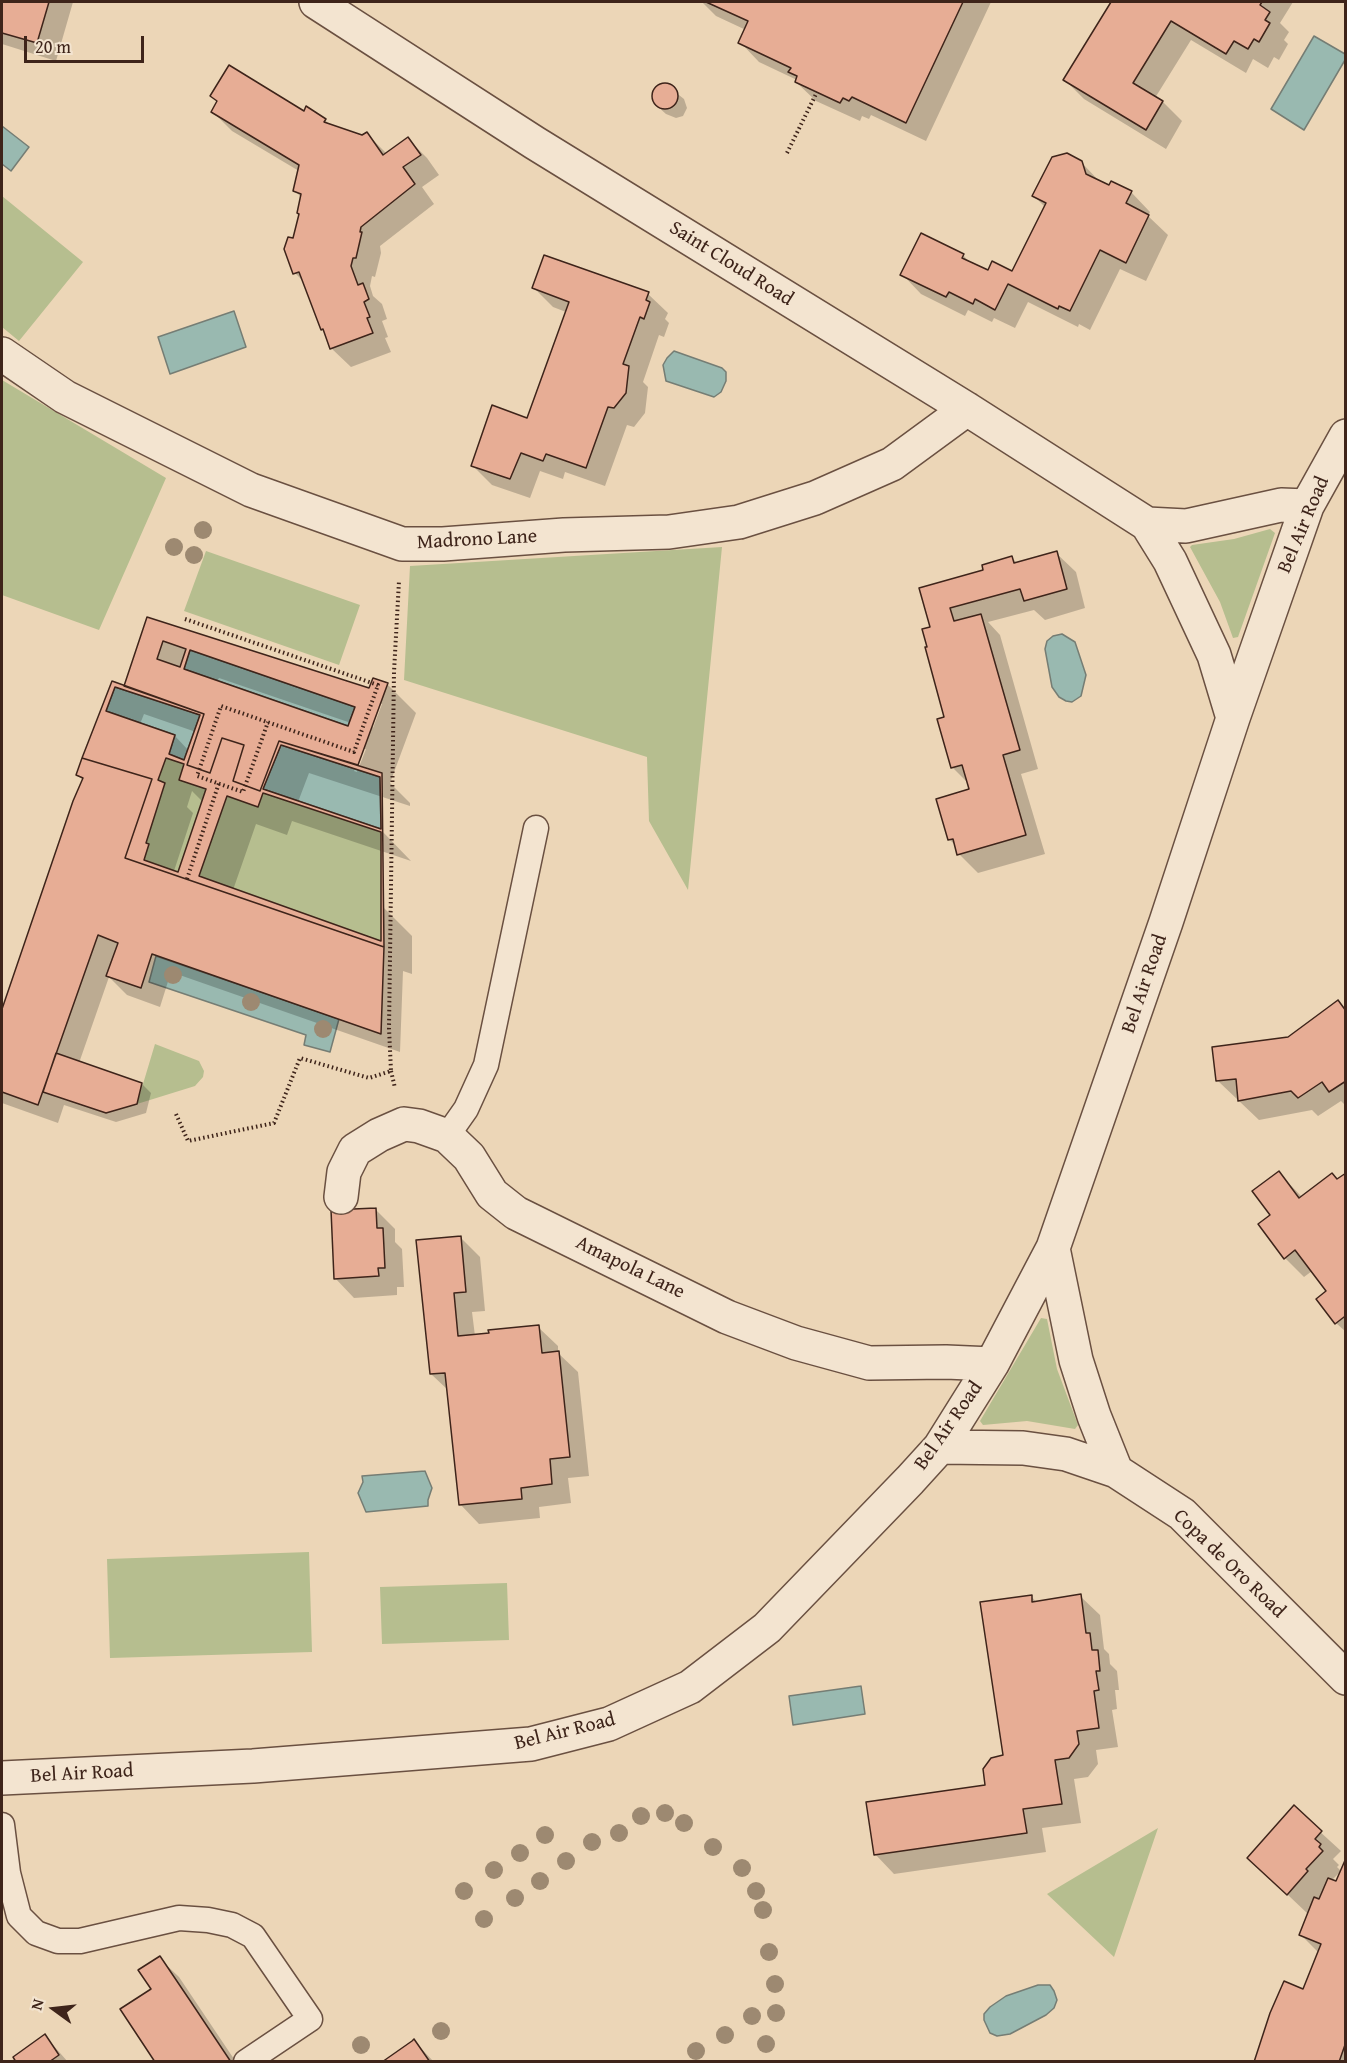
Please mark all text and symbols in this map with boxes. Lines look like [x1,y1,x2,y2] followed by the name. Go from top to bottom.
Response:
[27,24,147,62] scale bar
[35,33,71,60] text: 20 m
[664,216,798,312] street label: Saint Cloud Road
[1273,473,1335,577] street label: Bel Air Road
[416,525,538,555] street label: Madrono Lane
[1117,931,1173,1037] street label: Bel Air Road
[572,1231,688,1305] street label: Amapola Lane
[910,1377,988,1475] street label: Bel Air Road
[1168,1504,1290,1624] street label: Copa de Oro Road
[512,1708,618,1756] street label: Bel Air Road
[30,1759,134,1789] street label: Bel Air Road
[24,1979,84,2039] north arrow
[24,1996,50,2013] text: N

